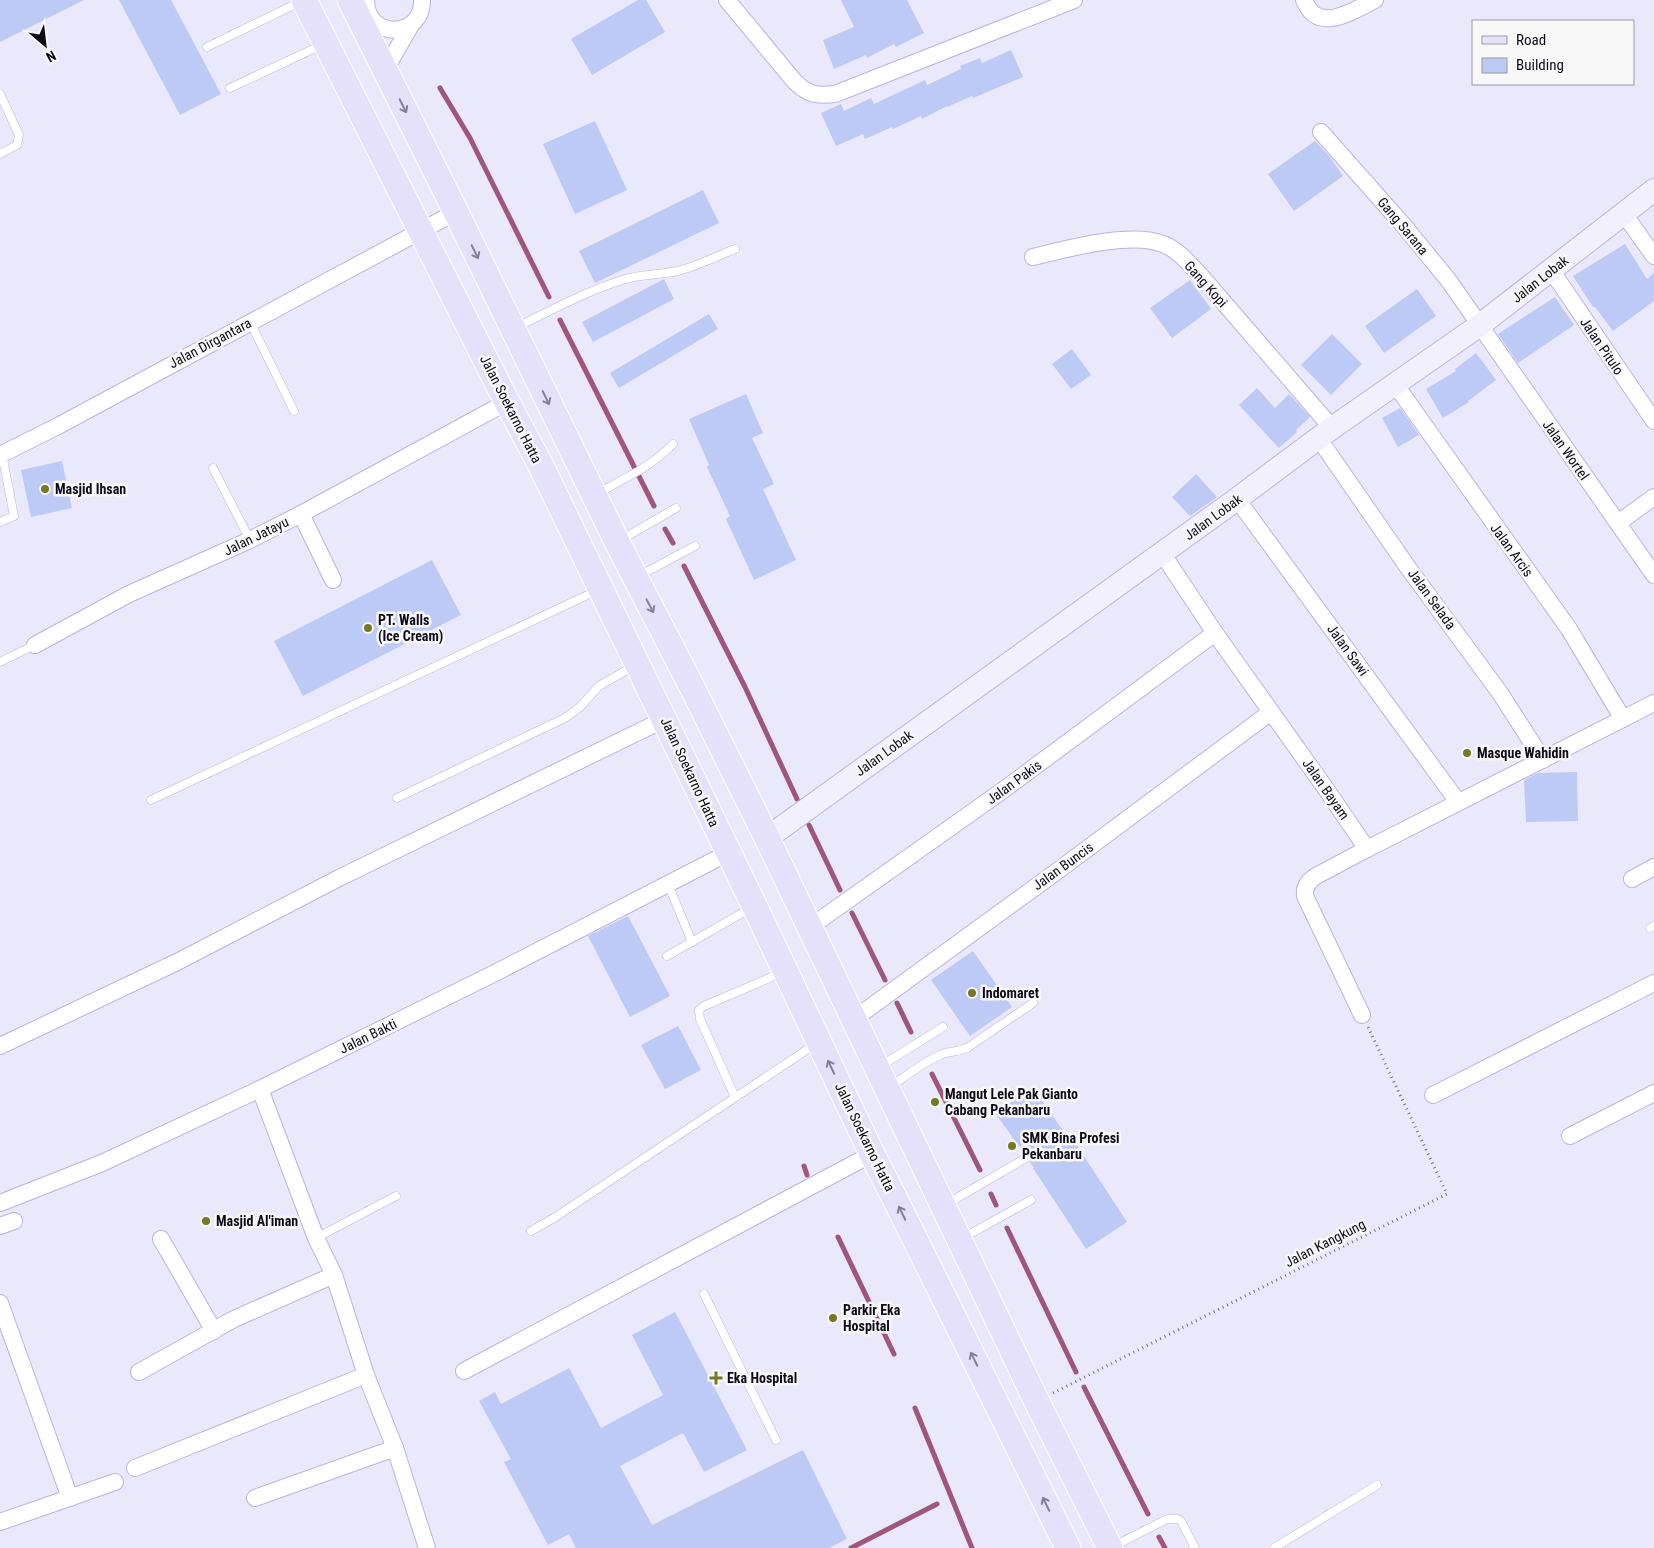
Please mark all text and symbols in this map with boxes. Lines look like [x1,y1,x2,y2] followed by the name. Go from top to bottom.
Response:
[20,20,70,70] north arrow
[1472,20,1634,85] legend
[1516,31,1546,49] text: Road
[44,47,59,66] text: N
[1516,56,1564,74] text: Building
[399,98,408,113] one-way arrow
[1374,194,1432,258] street label: Gang Sarana
[471,244,481,259] one-way arrow
[1509,252,1572,306] street label: Jalan Lobak
[1181,258,1231,310] street label: Gang Kopi
[1577,314,1627,378] street label: Jalan Pitulo
[166,315,254,371] street label: Jalan Dirgantara
[477,352,545,466] street label: Jalan Soekarno Hatta
[542,390,551,405] one-way arrow
[1540,417,1592,483] street label: Jalan Wortel
[55,481,126,497] place label: Masjid Ihsan
[39,483,51,495] marker: Masjid Ihsan
[1181,490,1245,543] street label: Jalan Lobak
[221,513,291,559] street label: Jalan Jatayu
[1487,520,1537,580] street label: Jalan Arcis
[1405,566,1459,632] street label: Jalan Selada
[646,598,655,613] one-way arrow
[378,612,443,645] place label: PT. Walls (Ice Cream)
[1324,621,1372,679] street label: Jalan Sawi
[362,622,374,634] marker: PT. Walls (Ice Cream)
[658,715,722,829] street label: Jalan Soekarno Hatta
[852,726,916,779] street label: Jalan Lobak
[1477,745,1569,761] place label: Masque Wahidin
[1461,747,1473,759] marker: Masque Wahidin
[1299,755,1353,823] street label: Jalan Bayam
[984,757,1044,807] street label: Jalan Pakis
[1030,839,1096,893] street label: Jalan Buncis
[982,985,1039,1001] place label: Indomaret
[966,987,978,999] marker: Indomaret
[337,1015,399,1057] street label: Jalan Bakti
[825,1060,835,1075] one-way arrow
[832,1080,898,1194] street label: Jalan Soekarno Hatta
[945,1086,1078,1118] place label: Mangut Lele Pak Gianto Cabang Pekanbaru
[929,1096,941,1108] marker: Mangut Lele Pak Gianto Cabang Pekanbaru
[1022,1130,1120,1162] place label: SMK Bina Profesi Pekanbaru
[1006,1140,1018,1152] marker: SMK Bina Profesi Pekanbaru
[897,1206,906,1221] one-way arrow
[216,1213,298,1229] place label: Masjid Al'iman
[200,1215,212,1227] marker: Masjid Al'iman
[1282,1216,1368,1270] street label: Jalan Kangkung
[843,1302,901,1334] place label: Parkir Eka Hospital
[827,1312,839,1324] marker: Parkir Eka Hospital
[969,1352,978,1367] one-way arrow
[727,1370,797,1386] place label: Eka Hospital
[709,1371,723,1385] marker: Eka Hospital
[1041,1497,1050,1512] one-way arrow

